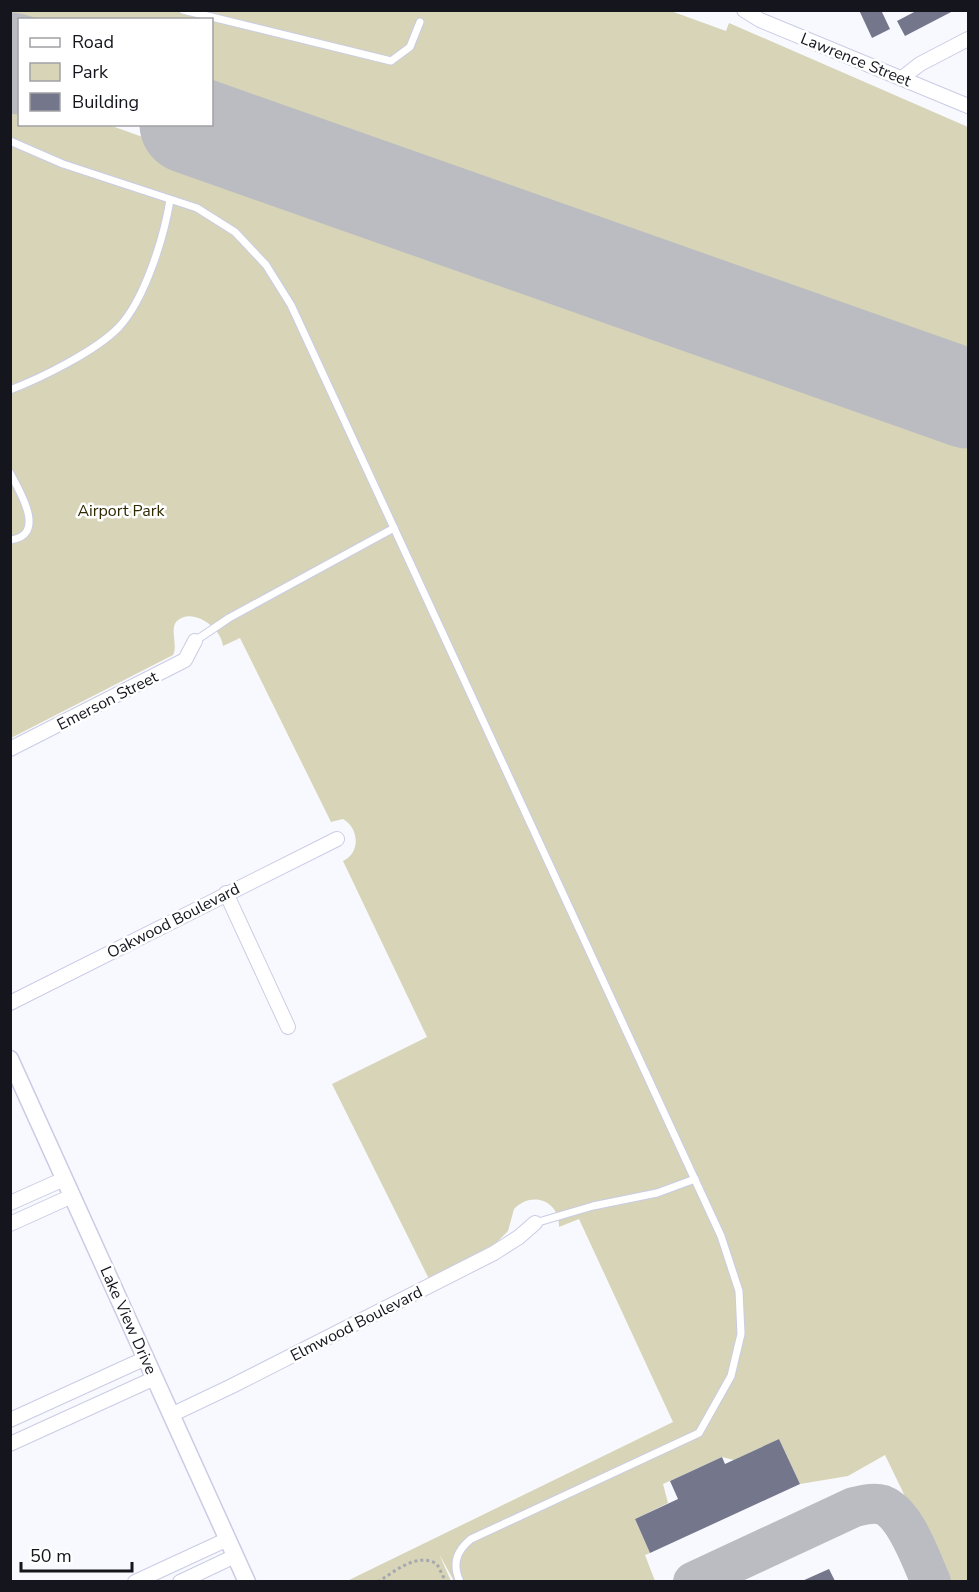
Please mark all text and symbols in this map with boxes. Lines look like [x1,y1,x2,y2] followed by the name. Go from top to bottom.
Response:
[18,18,213,126] legend
[797,28,914,92] street label: Lawrence Street
[72,30,114,54] text: Road
[72,60,109,84] text: Park
[72,90,139,114] text: Building
[77,500,166,522] park label: Airport Park
[53,666,162,736] street label: Emerson Street
[103,878,244,964] street label: Oakwood Boulevard
[94,1263,162,1378] street label: Lake View Drive
[287,1281,426,1367] street label: Elmwood Boulevard
[21,1535,132,1573] scale bar
[30,1544,72,1568] text: 50 m

